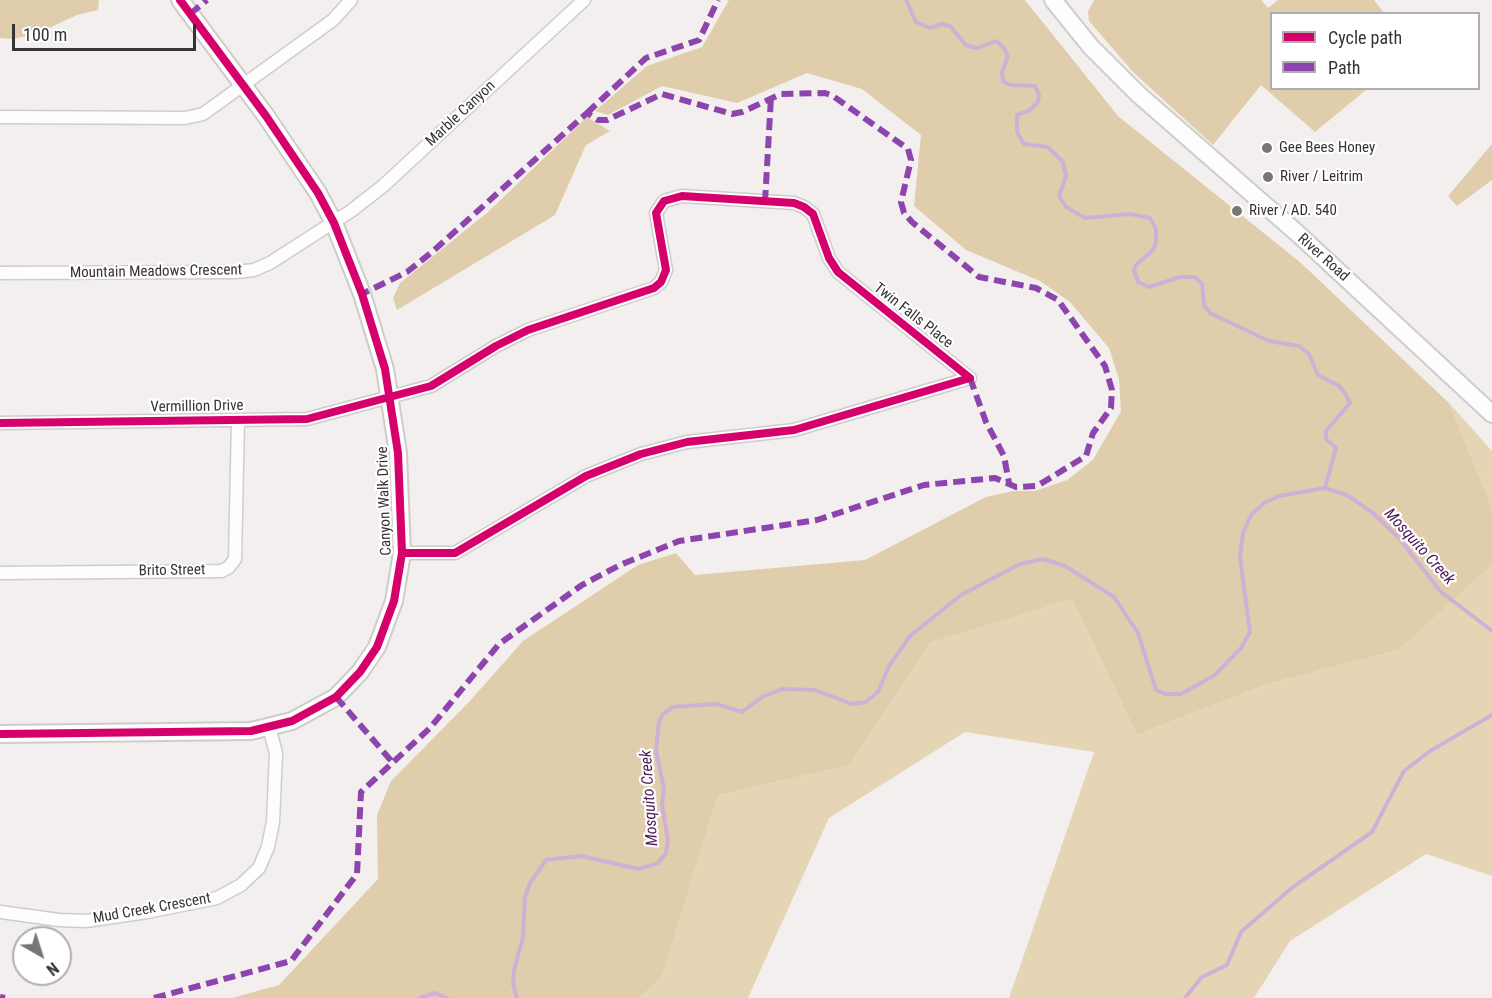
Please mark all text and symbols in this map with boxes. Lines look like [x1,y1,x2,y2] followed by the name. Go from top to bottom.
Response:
[15,12,200,50] scale bar
[1270,12,1480,90] legend
[23,24,67,45] text: 100 m
[1328,27,1402,48] text: Cycle path
[1328,57,1361,78] text: Path
[423,77,499,151] street label: Marble Canyon
[1279,139,1375,157] place label: Gee Bees Honey
[1260,141,1274,155] marker: Gee Bees Honey
[1280,168,1363,186] place label: River / Leitrim
[1261,170,1275,184] marker: River / Leitrim
[1249,202,1337,220] place label: River / AD. 540
[1230,204,1244,218] marker: River / AD. 540
[1294,230,1352,286] street label: River Road
[70,261,242,283] street label: Mountain Meadows Crescent
[870,280,956,352] street label: Twin Falls Place
[150,397,244,417] street label: Vermillion Drive
[374,446,396,556] street label: Canyon Walk Drive
[1380,505,1458,589] water label: Mosquito Creek
[139,561,205,581] street label: Brito Street
[637,749,663,847] water label: Mosquito Creek
[92,890,212,928] street label: Mud Creek Crescent
[12,926,72,986] north arrow
[43,958,62,979] text: N

